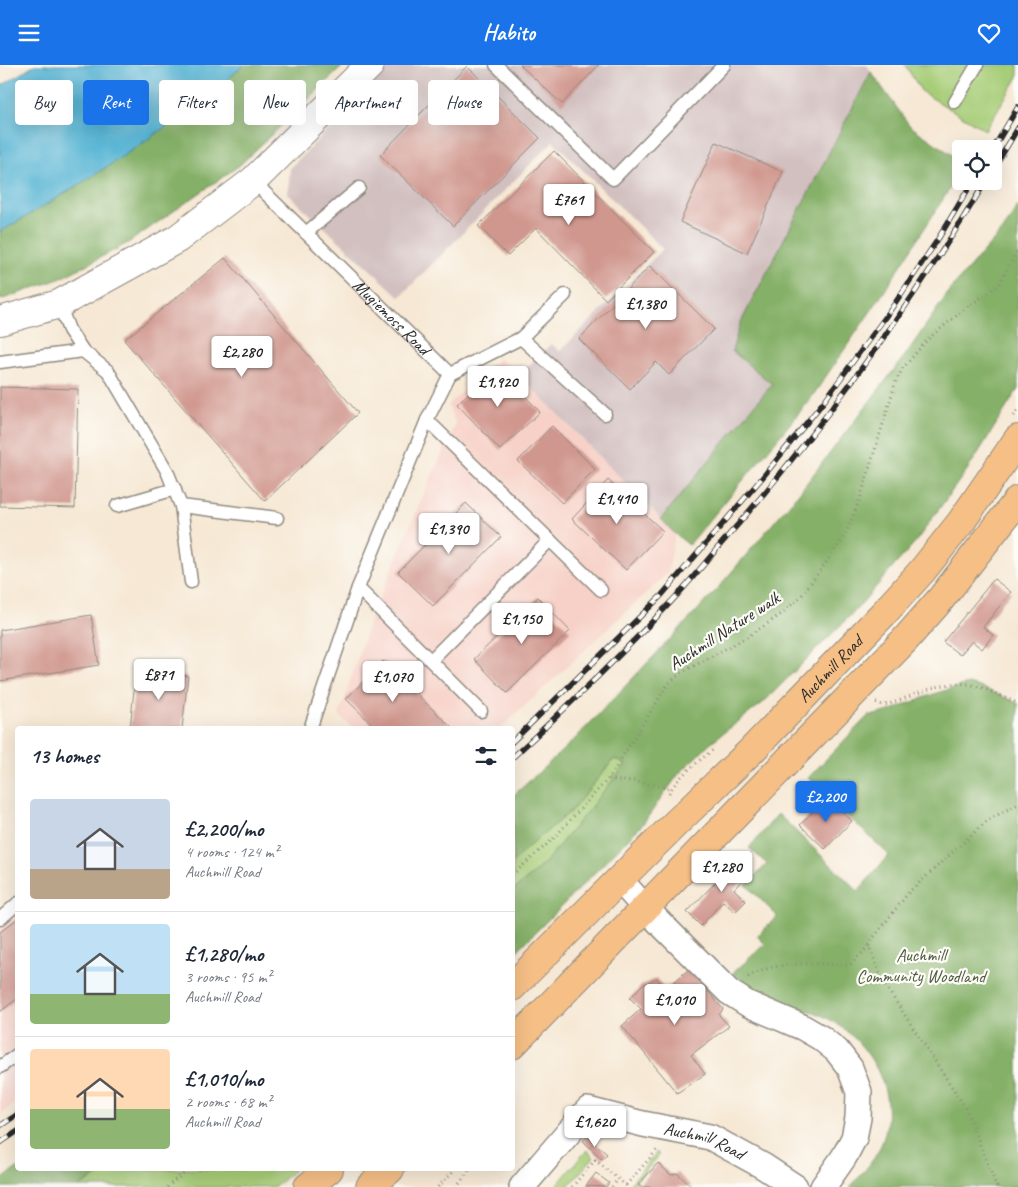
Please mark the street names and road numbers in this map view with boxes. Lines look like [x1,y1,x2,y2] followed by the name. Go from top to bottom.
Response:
[348,274,437,361] street label: Mugiemoss Road
[664,586,785,675] street label: Auchmill Nature walk
[793,629,870,707] street label: Auchmill Road
[662,1117,751,1166] street label: Auchmill Road

